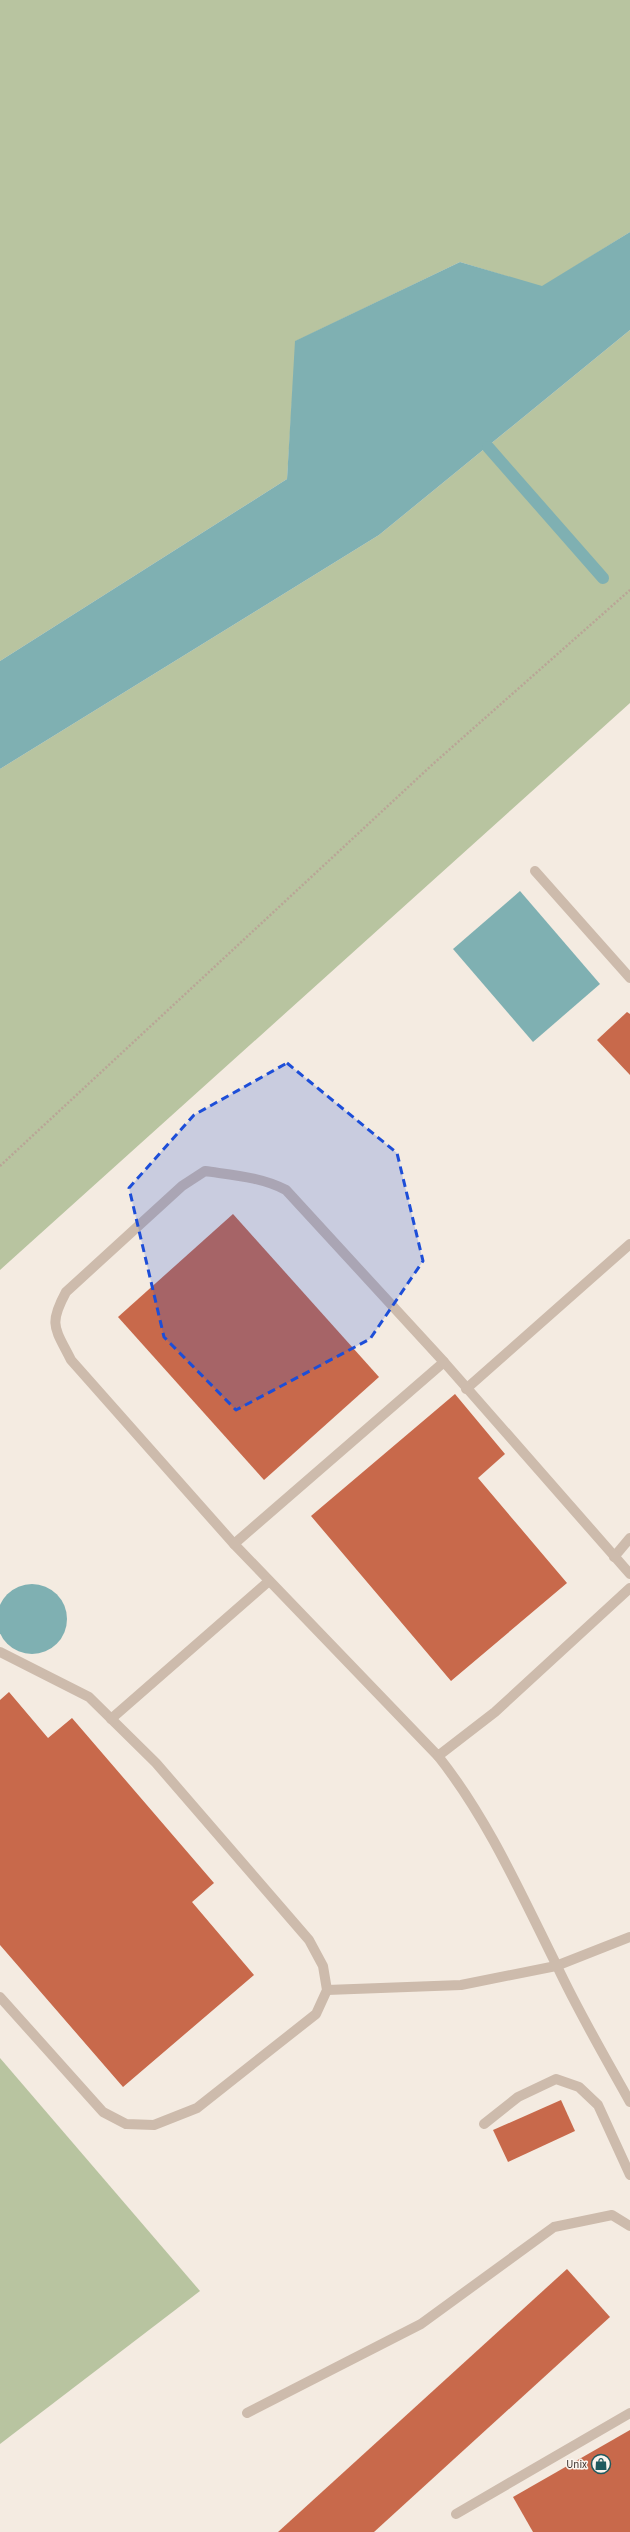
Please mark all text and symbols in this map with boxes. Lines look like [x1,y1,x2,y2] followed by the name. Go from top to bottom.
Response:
[590,2453,612,2475] shop icon: Unix
[566,2457,587,2472] place label: Unix

